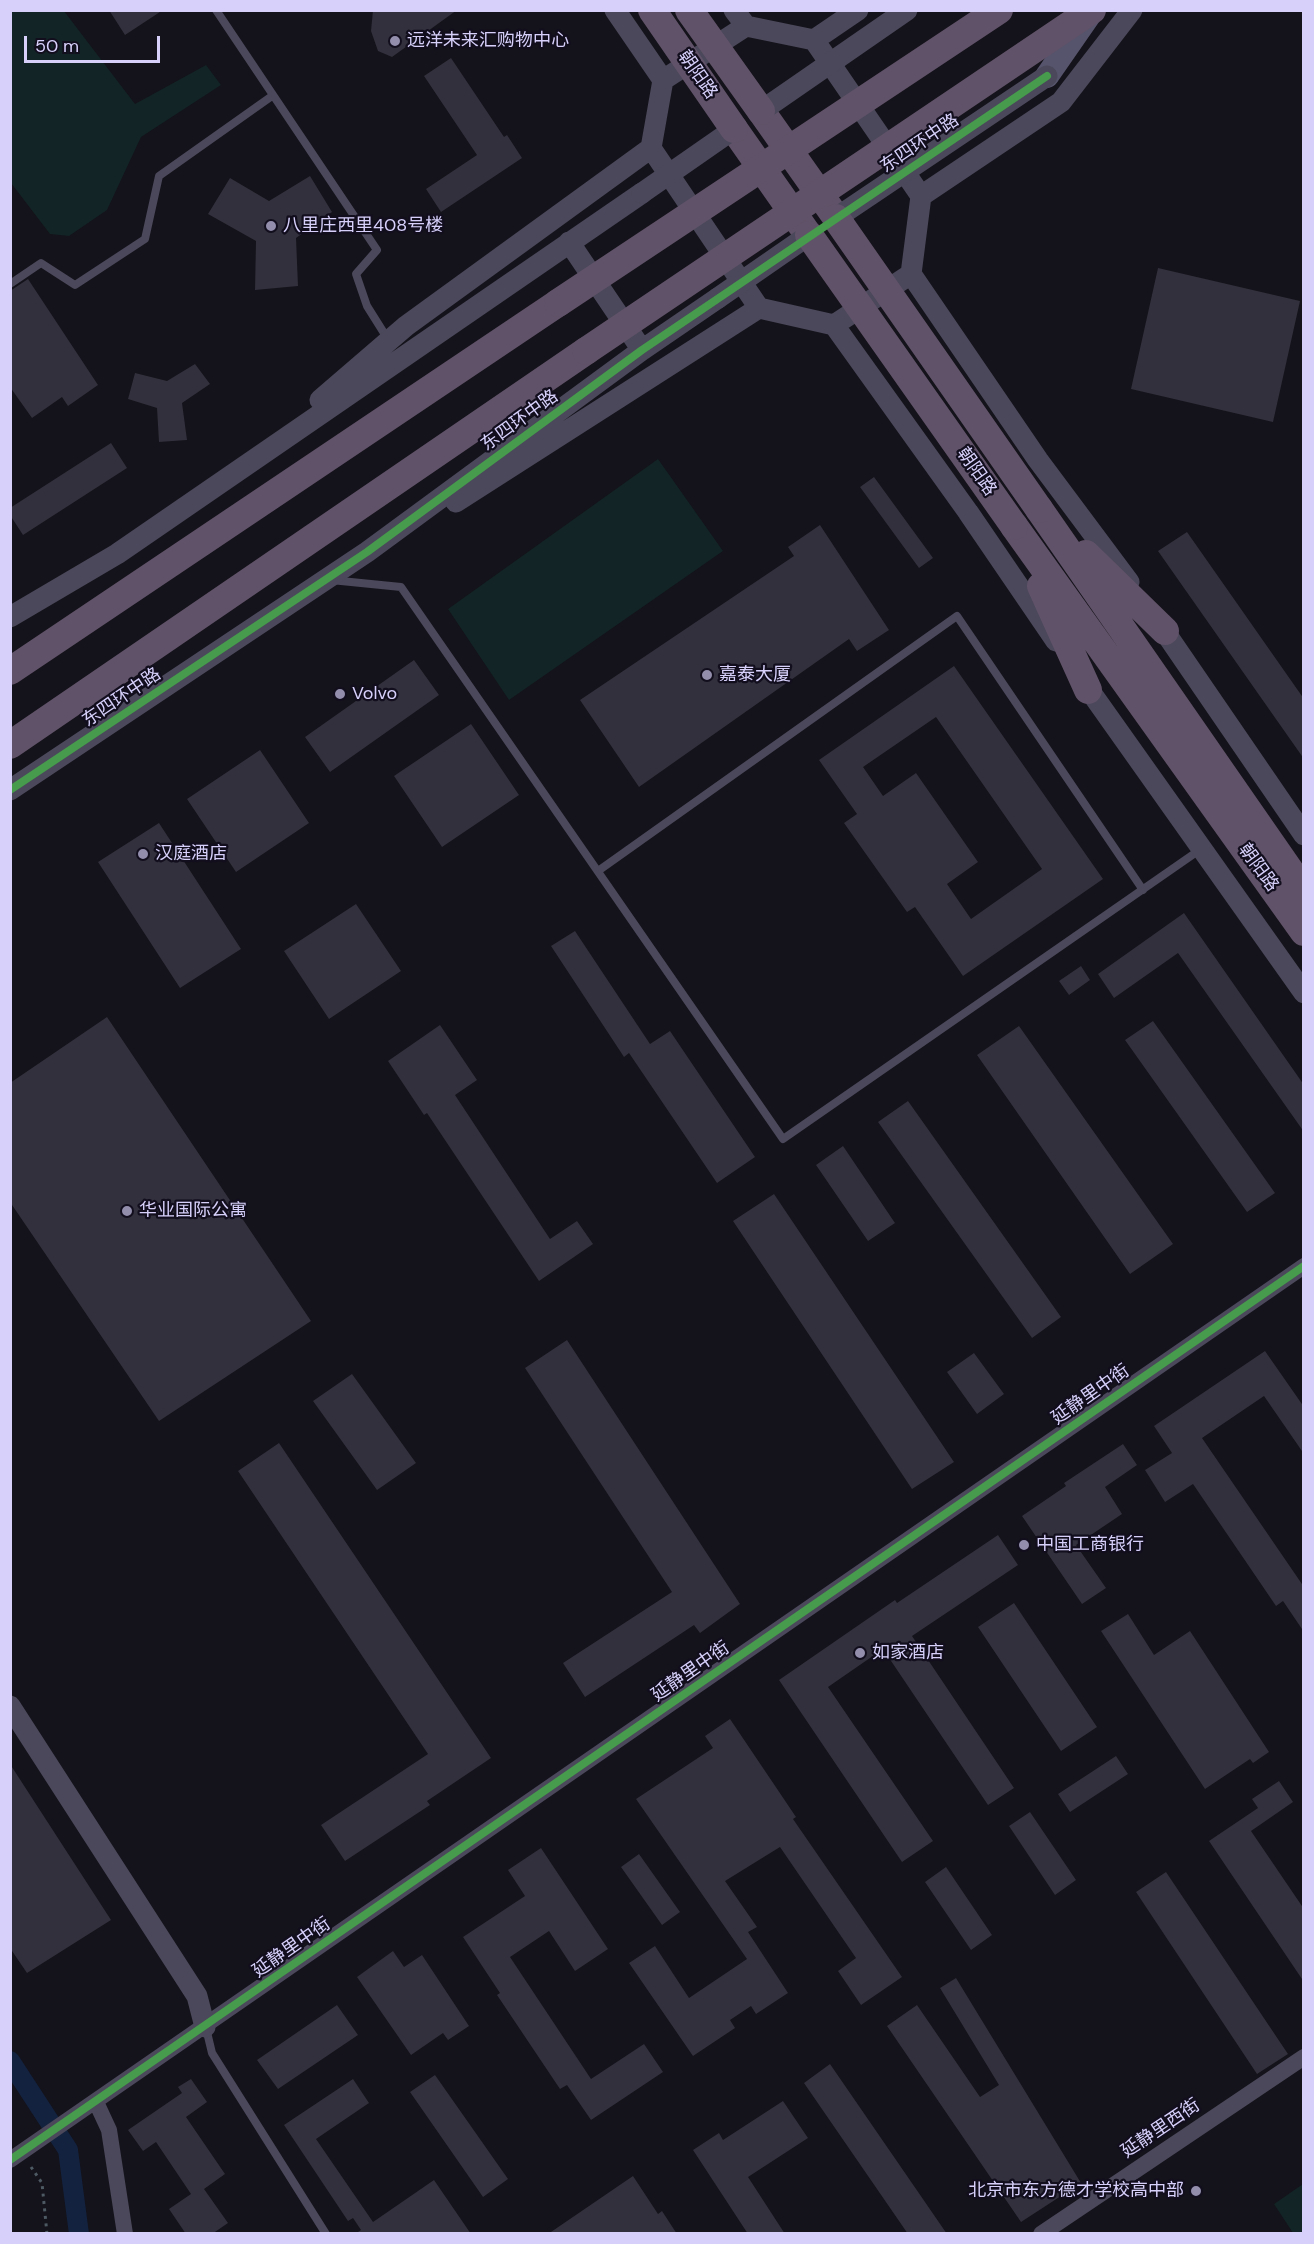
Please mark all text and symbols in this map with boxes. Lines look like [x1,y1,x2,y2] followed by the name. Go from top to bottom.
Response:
[27,24,164,62] scale bar
[407,30,569,52] place label: 远洋未来汇购物中心
[35,34,79,58] text: 50 m
[388,34,402,48] marker: 远洋未来汇购物中心
[673,47,721,103] street label: 朝阳路
[877,110,963,178] street label: 东四环中路
[283,215,443,237] place label: 八里庄西里408号楼
[264,219,278,233] marker: 八里庄西里408号楼
[477,386,563,456] street label: 东四环中路
[952,444,1000,500] street label: 朝阳路
[79,664,165,732] street label: 东四环中路
[719,664,791,686] place label: 嘉泰大厦
[700,668,714,682] marker: 嘉泰大厦
[352,683,397,705] place label: Volvo
[333,687,347,701] marker: Volvo
[1233,840,1283,896] street label: 朝阳路
[155,843,227,865] place label: 汉庭酒店
[136,847,150,861] marker: 汉庭酒店
[139,1200,247,1222] place label: 华业国际公寓
[120,1204,134,1218] marker: 华业国际公寓
[1048,1360,1134,1430] street label: 延静里中街
[1036,1534,1144,1556] place label: 中国工商银行
[1017,1538,1031,1552] marker: 中国工商银行
[648,1637,734,1707] street label: 延静里中街
[872,1642,944,1664] place label: 如家酒店
[853,1646,867,1660] marker: 如家酒店
[249,1913,335,1983] street label: 延静里中街
[1118,2095,1204,2163] street label: 延静里西街
[968,2180,1184,2202] place label: 北京市东方德才学校高中部
[1189,2184,1203,2198] marker: 北京市东方德才学校高中部

